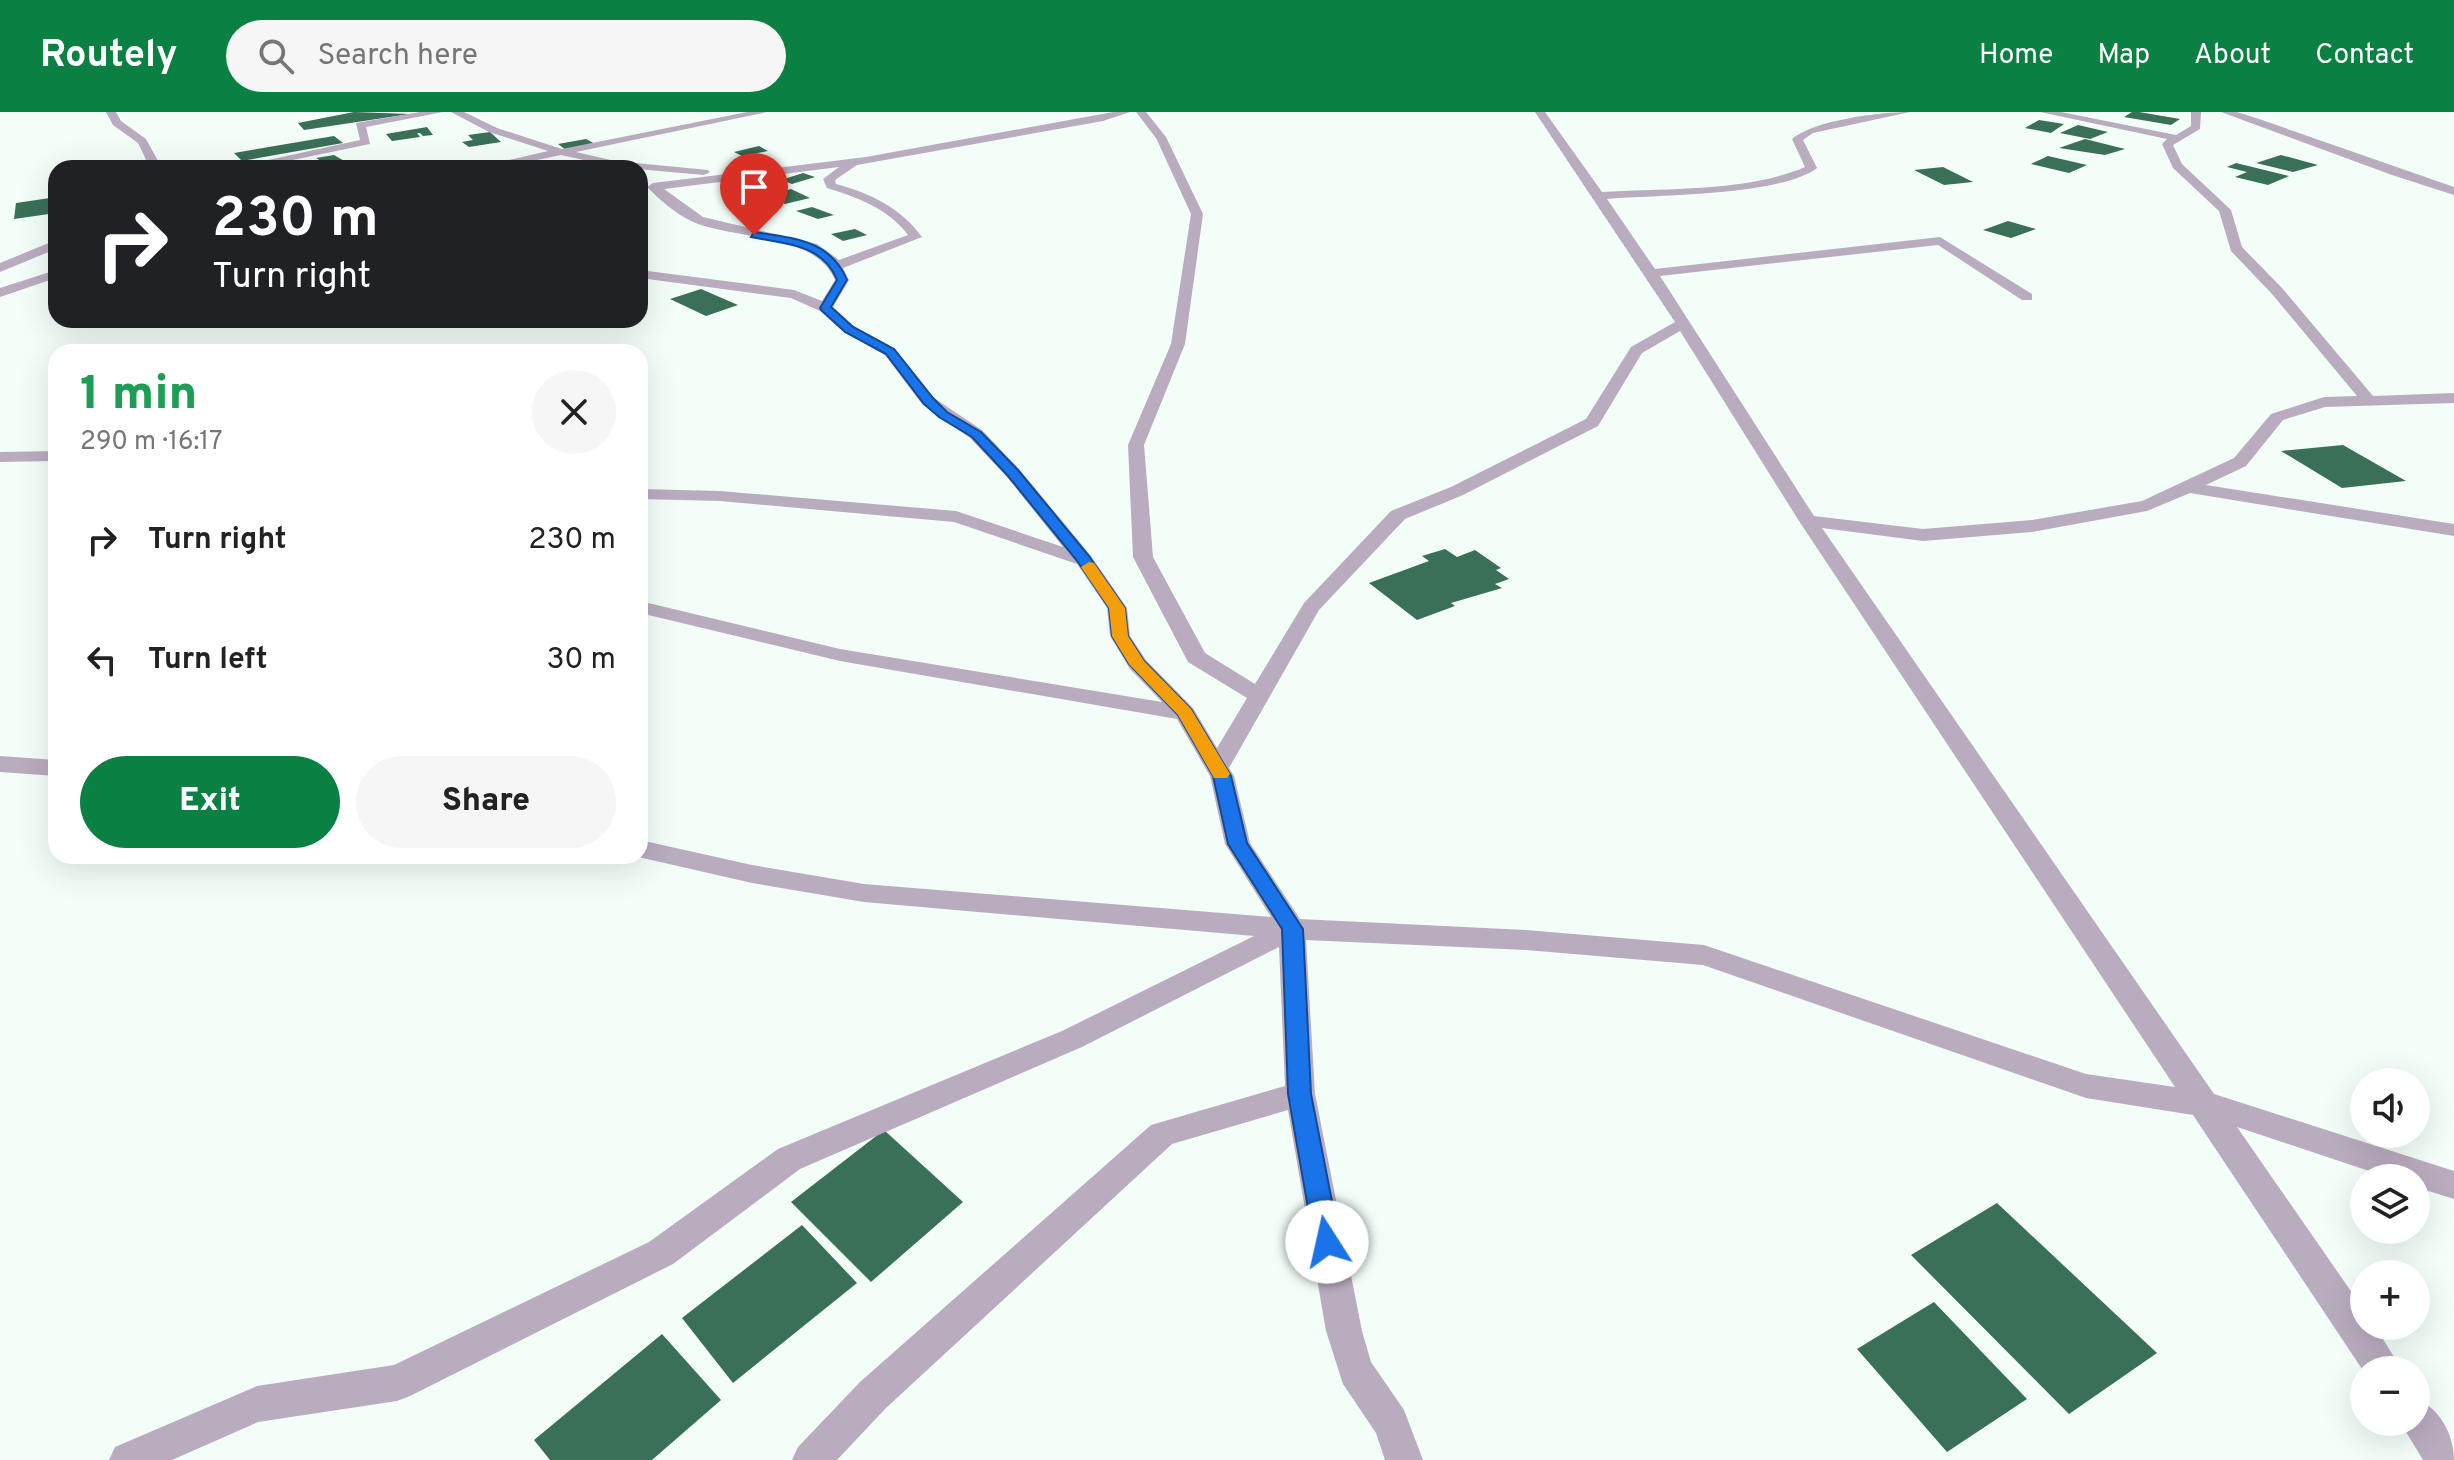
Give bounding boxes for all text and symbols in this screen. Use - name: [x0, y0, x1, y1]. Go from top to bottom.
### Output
- search box: [226, 20, 786, 92]
- text: Routely: [40, 32, 178, 81]
- icon: search: [254, 34, 298, 78]
- text: Search here: [318, 38, 478, 75]
- text: Home: [1979, 38, 2053, 74]
- text: Map: [2097, 38, 2150, 74]
- text: About: [2194, 38, 2271, 74]
- text: Contact: [2315, 38, 2414, 74]
- pin: [720, 153, 788, 235]
- icon: arrive: [732, 165, 776, 209]
- text: 230 m: [212, 186, 379, 256]
- icon: right: [80, 192, 184, 296]
- text: Turn right: [212, 255, 371, 301]
- text: 1 min: [80, 366, 197, 426]
- button: close: [532, 370, 616, 454]
- text: 290 m · 16:17: [80, 426, 223, 459]
- icon: right: [80, 518, 124, 562]
- text: Turn right: [148, 522, 286, 559]
- text: 230 m: [528, 522, 616, 559]
- icon: left: [80, 638, 124, 682]
- text: Turn left: [148, 642, 268, 679]
- text: 30 m: [547, 642, 616, 679]
- button: Exit: [80, 756, 340, 848]
- button: Share: [356, 756, 616, 848]
- map controls: [2350, 1068, 2430, 1436]
- button: sound: [2350, 1068, 2430, 1148]
- button: layers: [2350, 1164, 2430, 1244]
- position arrow: [1285, 1200, 1369, 1284]
- button: +: [2350, 1260, 2430, 1340]
- button: −: [2350, 1356, 2430, 1436]

